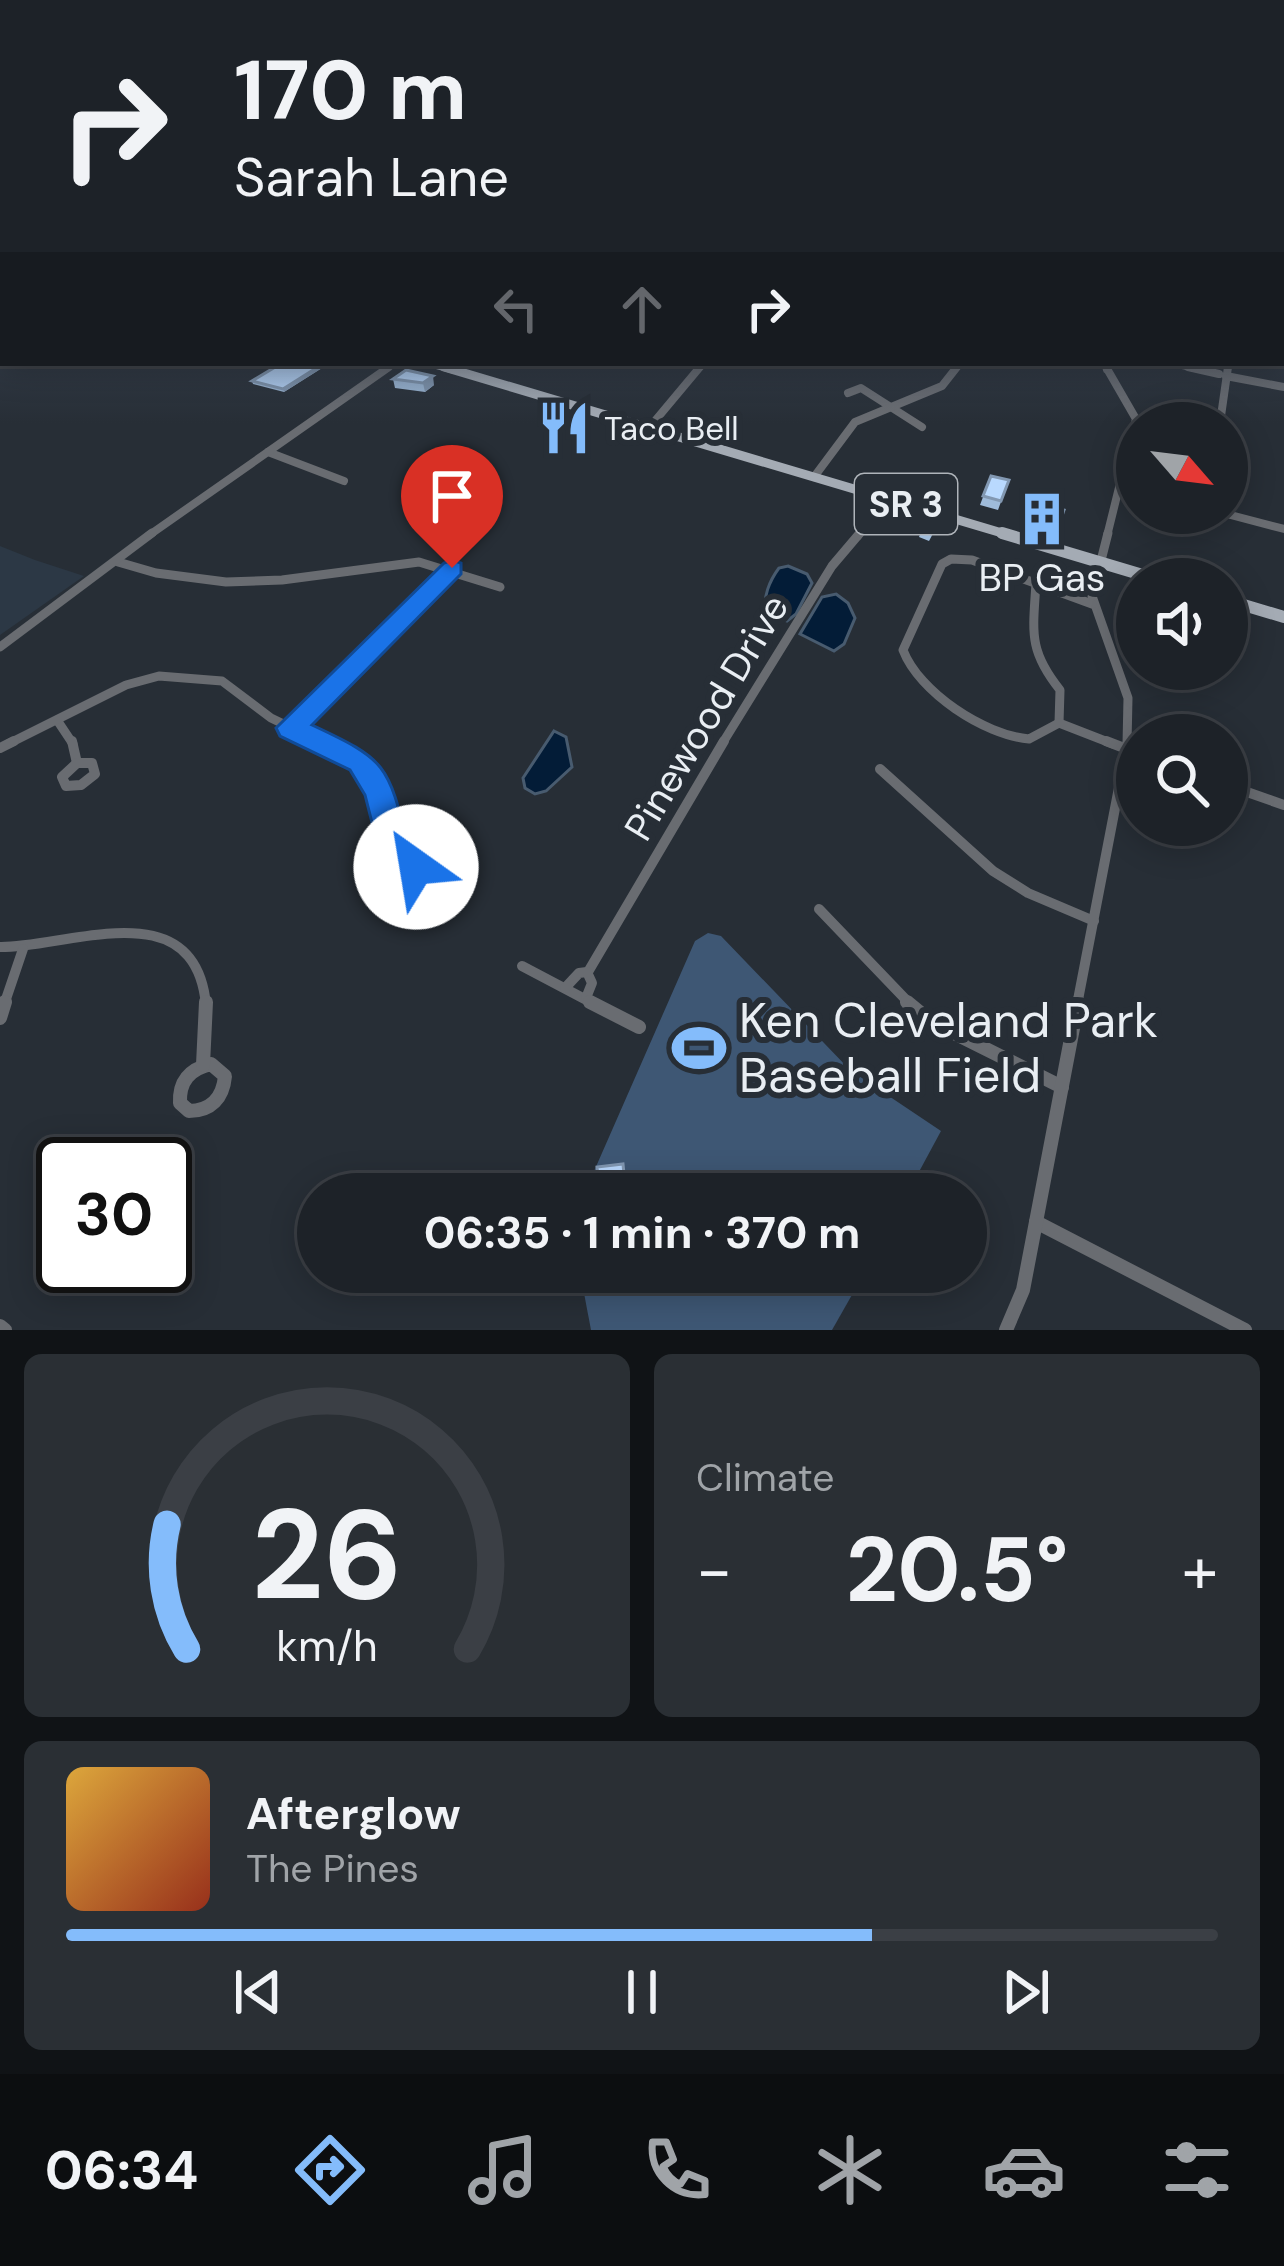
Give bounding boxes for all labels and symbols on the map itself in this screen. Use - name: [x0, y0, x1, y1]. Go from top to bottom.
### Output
- restaurant icon: Taco Bell: [535, 399, 593, 457]
- north arrow: [1116, 402, 1248, 534]
- place label: Taco Bell: [604, 407, 739, 450]
- pin: [401, 445, 503, 568]
- road number: SR 3: [855, 474, 957, 534]
- building icon: BP Gas: [1013, 490, 1071, 548]
- place label: BP Gas: [979, 552, 1105, 603]
- street label: Pinewood Drive: [613, 585, 800, 850]
- position arrow: [353, 804, 479, 930]
- place label: Ken Cleveland Park Baseball Field: [739, 989, 1158, 1107]
- sports icon: Ken Cleveland Park Baseball Field: [670, 1019, 728, 1077]
- speed limit sign: 30: [36, 1137, 192, 1293]

